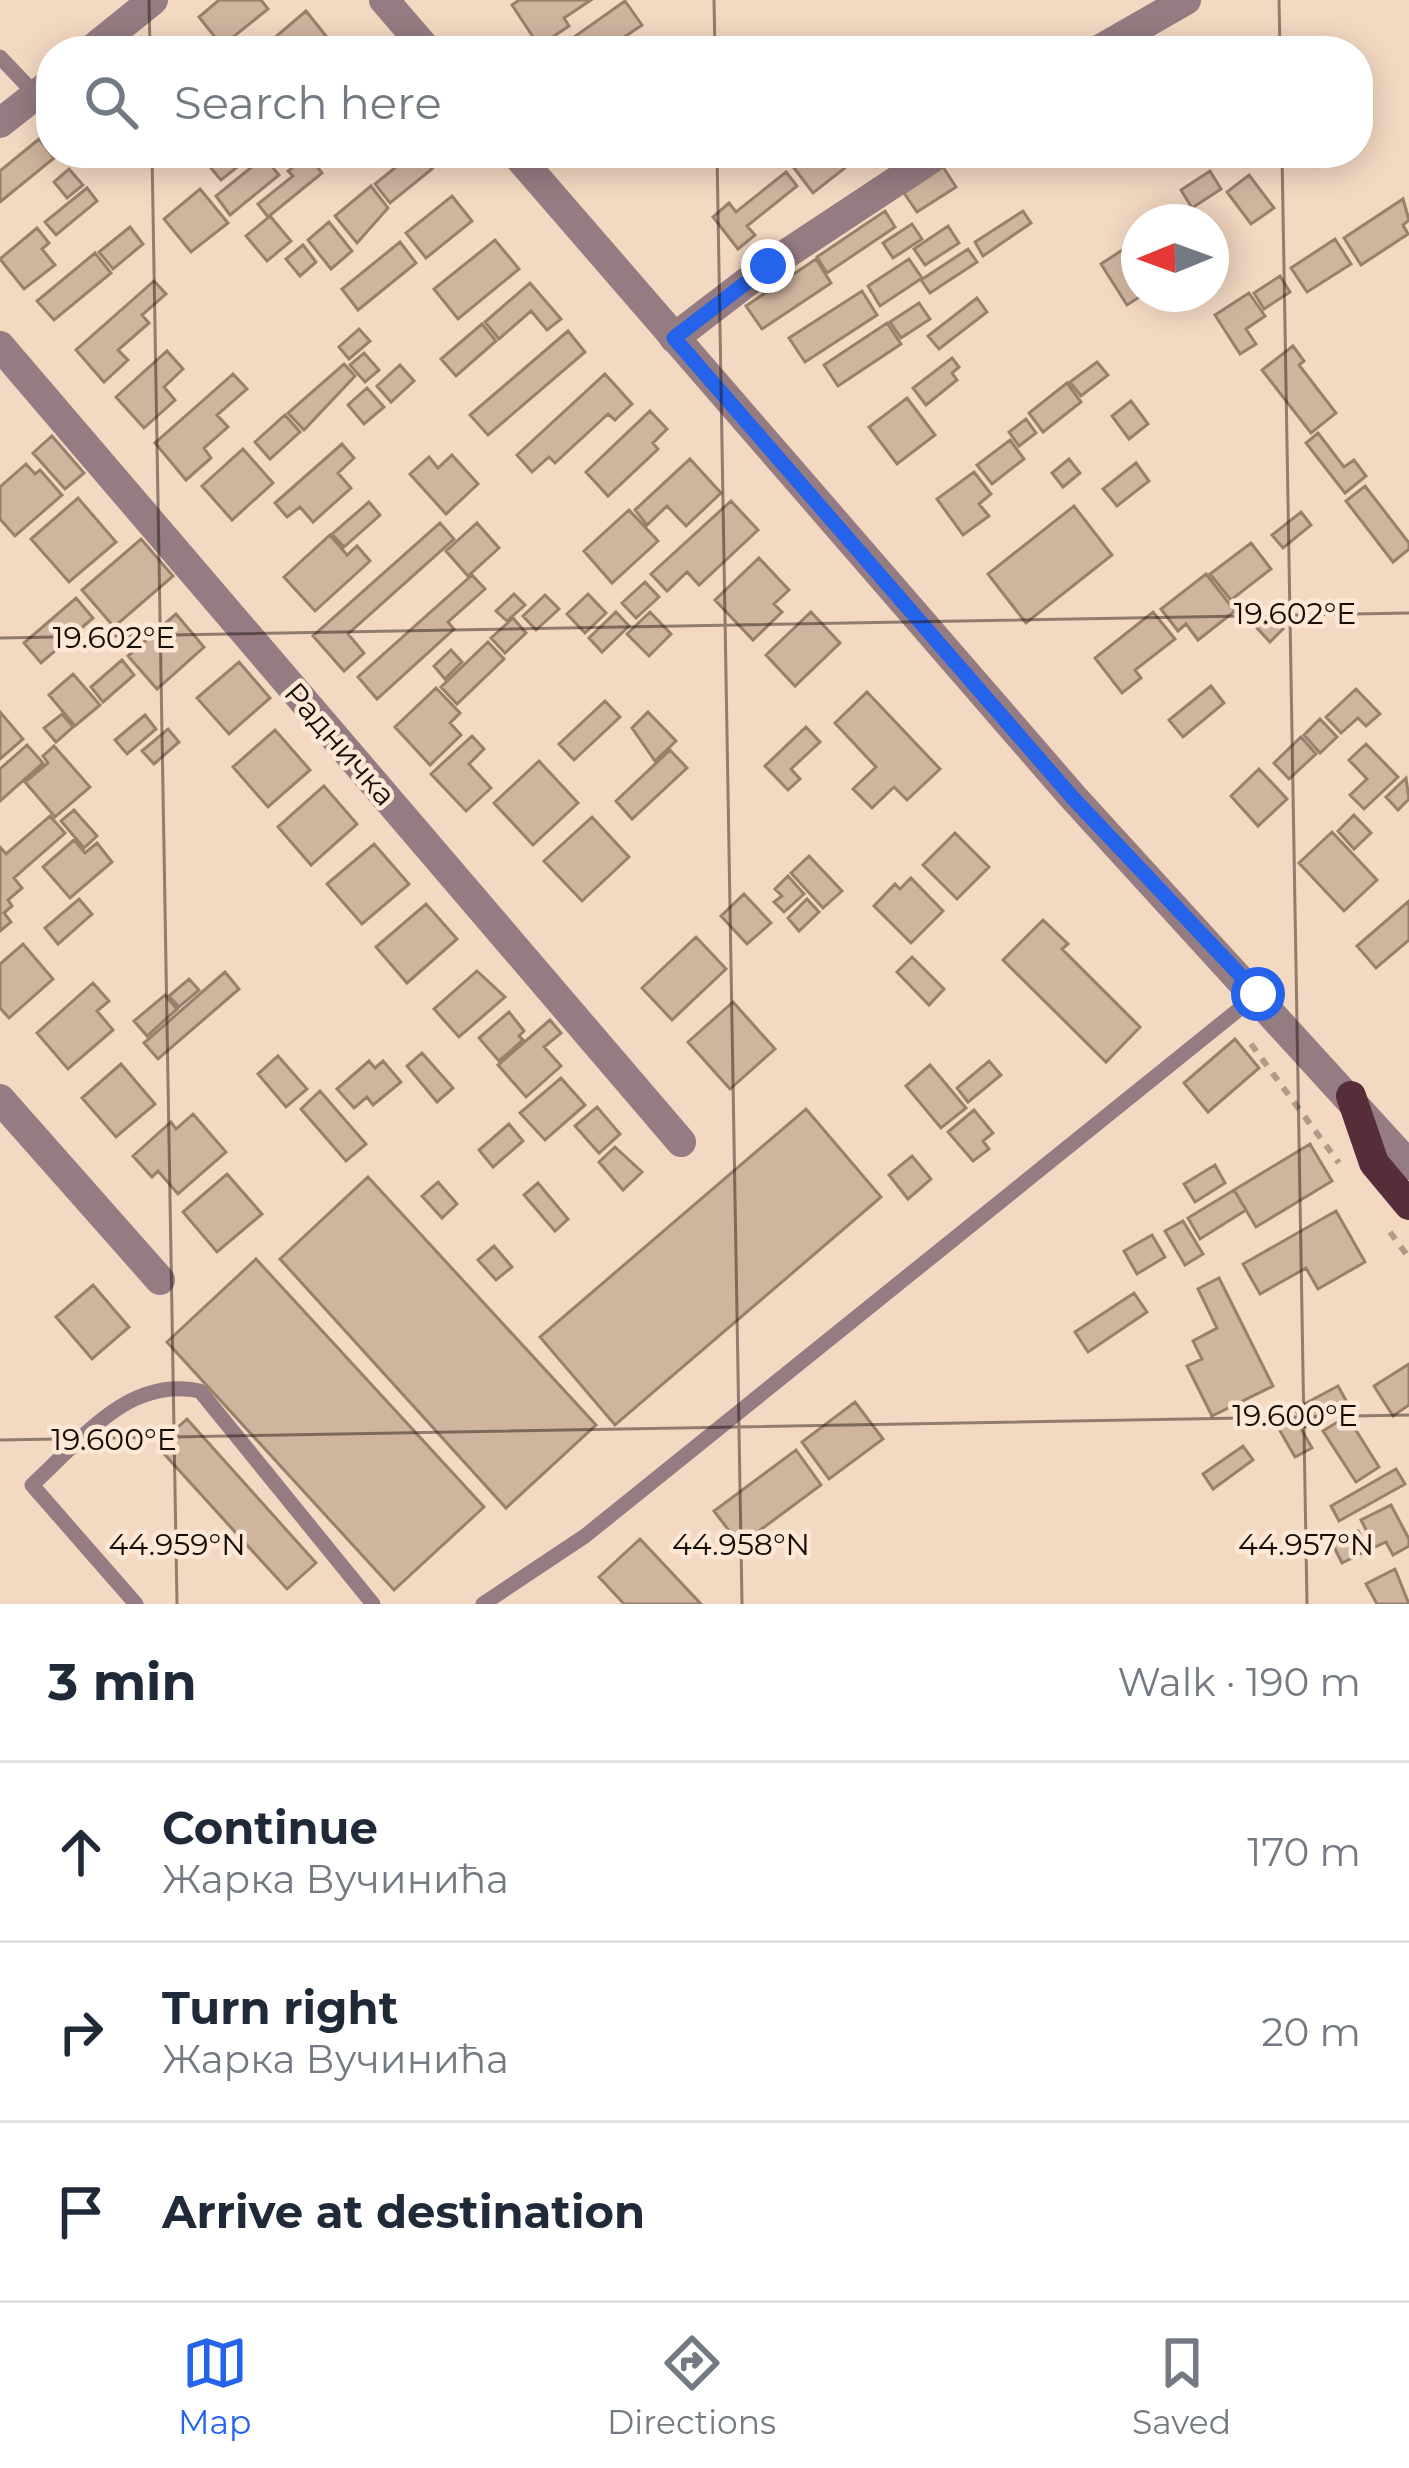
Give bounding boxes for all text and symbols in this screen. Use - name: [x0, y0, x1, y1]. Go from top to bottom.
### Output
- search box: [36, 36, 1373, 168]
- icon: search: [78, 69, 144, 135]
- text: Search here: [174, 75, 442, 130]
- north arrow: [1121, 204, 1229, 312]
- route end: [741, 239, 795, 293]
- text: 19.602°E: [1234, 595, 1356, 632]
- text: 19.602°E: [53, 619, 175, 656]
- street label: Радничка: [276, 675, 404, 813]
- route start: [1231, 967, 1285, 1021]
- text: 19.600°E: [1232, 1397, 1358, 1434]
- text: 19.600°E: [51, 1421, 177, 1458]
- text: 44.959°N: [108, 1526, 246, 1563]
- text: 44.958°N: [672, 1526, 810, 1563]
- text: 44.957°N: [1238, 1526, 1374, 1563]
- text: 3 min: [48, 1651, 197, 1713]
- text: Walk · 190 m: [1117, 1658, 1361, 1706]
- text: Continue: [162, 1800, 378, 1855]
- icon: ahead: [48, 1819, 114, 1885]
- text: 170 m: [1247, 1828, 1361, 1876]
- text: Жарка Вучинића: [162, 1855, 509, 1903]
- text: Turn right: [162, 1980, 398, 2035]
- icon: right: [48, 1999, 114, 2065]
- text: 20 m: [1262, 2008, 1361, 2056]
- text: Жарка Вучинића: [162, 2035, 509, 2083]
- icon: arrive: [48, 2179, 114, 2245]
- text: Arrive at destination: [162, 2184, 645, 2239]
- tab: Map: [178, 2330, 251, 2442]
- tab: Directions: [607, 2330, 776, 2442]
- tab: Saved: [1132, 2330, 1231, 2442]

